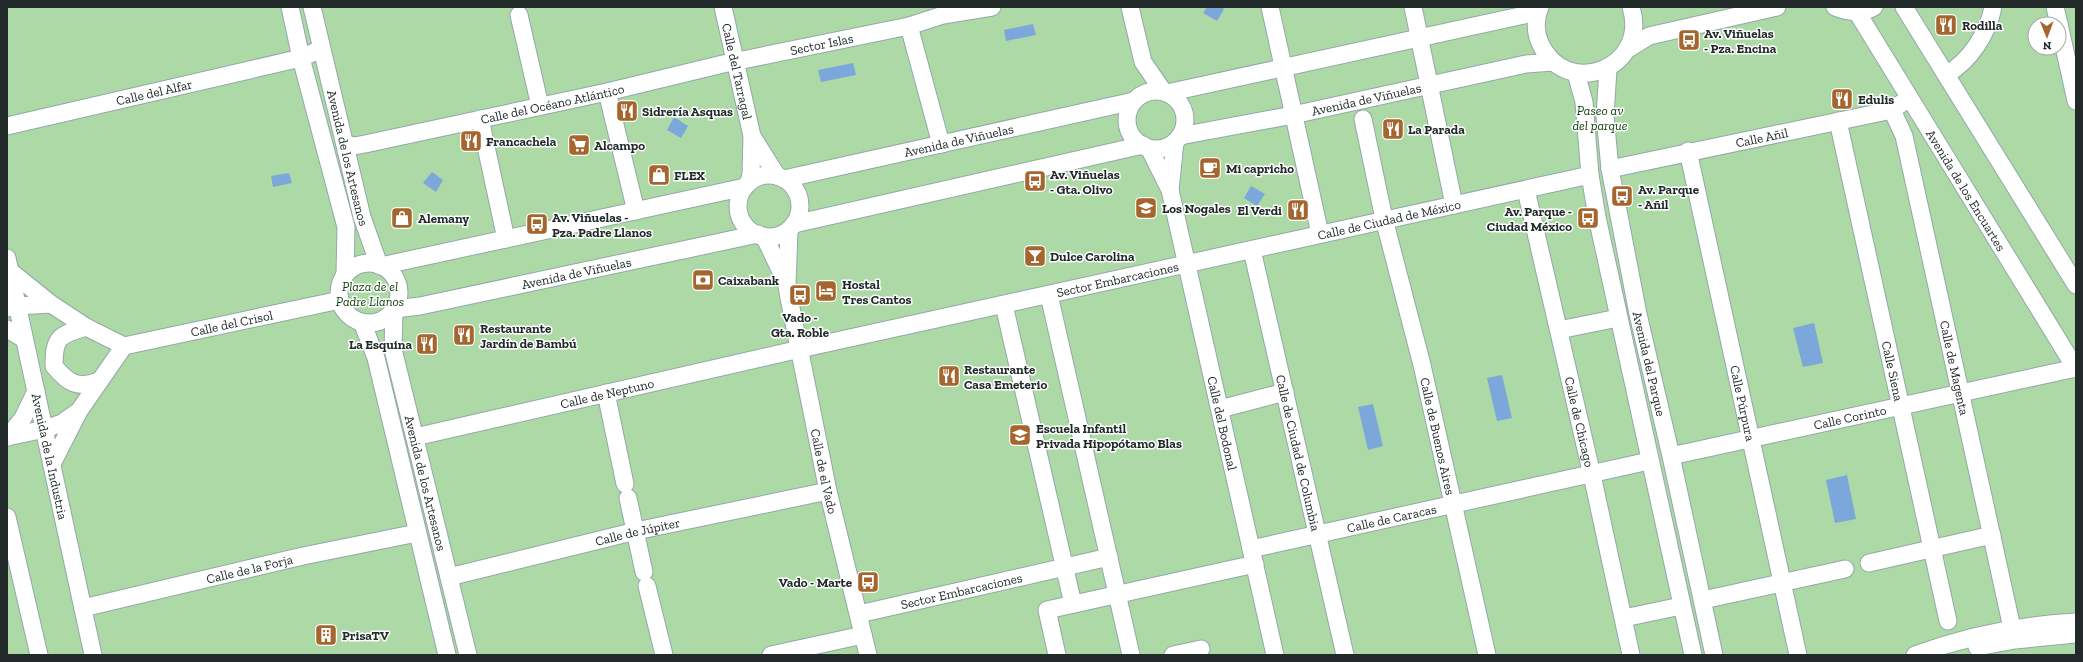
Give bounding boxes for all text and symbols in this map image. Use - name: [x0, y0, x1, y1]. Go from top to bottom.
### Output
- restaurant icon: Rodilla: [1933, 12, 1959, 38]
- north arrow: [2027, 16, 2067, 56]
- place label: Rodilla: [1962, 18, 2003, 33]
- street label: Calle del Tarragal: [719, 22, 755, 122]
- place label: Av. Viñuelas - Pza. Encina: [1704, 26, 1777, 56]
- bus stop icon: Av. Viñuelas - Pza. Encina: [1676, 27, 1702, 53]
- street label: Sector Islas: [789, 31, 855, 58]
- text: N: [2042, 39, 2051, 52]
- street label: Calle del Alfar: [115, 76, 194, 109]
- street label: Avenida de Viñuelas: [1310, 80, 1423, 119]
- street label: Calle del Océano Atlántico: [479, 81, 626, 127]
- restaurant icon: Edulis: [1829, 86, 1855, 112]
- street label: Avenida de los Artesanos: [324, 88, 372, 228]
- place label: Edulis: [1858, 92, 1894, 107]
- restaurant icon: Sidrería Asquas: [614, 98, 640, 124]
- park label: Paseo av del parque: [1572, 103, 1628, 133]
- place label: Sidrería Asquas: [642, 104, 733, 119]
- restaurant icon: La Parada: [1380, 116, 1406, 142]
- street label: Avenida de Viñuelas: [903, 121, 1015, 160]
- place label: La Parada: [1408, 122, 1465, 137]
- street label: Calle Añil: [1734, 125, 1790, 151]
- street label: Avenida de los Encuartes: [1923, 127, 2009, 254]
- restaurant icon: Francachela: [458, 128, 484, 154]
- supermarket icon: Alcampo: [566, 132, 592, 158]
- place label: Francachela: [486, 134, 557, 149]
- place label: Alcampo: [594, 138, 645, 153]
- cafe icon: Mi capricho: [1197, 155, 1223, 181]
- place label: Mi capricho: [1226, 161, 1294, 176]
- shop icon: FLEX: [646, 162, 672, 188]
- place label: Av. Viñuelas - Gta. Olivo: [1050, 167, 1120, 197]
- place label: FLEX: [674, 168, 705, 183]
- bus stop icon: Av. Viñuelas - Gta. Olivo: [1022, 168, 1048, 194]
- place label: Av. Parque - Añil: [1638, 182, 1700, 212]
- bus stop icon: Av. Parque - Añil: [1609, 183, 1635, 209]
- school or university icon: Los Nogales: [1133, 195, 1159, 221]
- restaurant icon: El Verdi: [1285, 197, 1311, 223]
- street label: Calle de Ciudad de México: [1316, 197, 1462, 243]
- place label: Los Nogales: [1162, 201, 1231, 216]
- place label: El Verdi: [1237, 203, 1282, 218]
- place label: Av. Parque - Ciudad México: [1487, 204, 1572, 234]
- shop icon: Alemany: [389, 205, 415, 231]
- bus stop icon: Av. Parque - Ciudad México: [1575, 205, 1601, 231]
- place label: Av. Viñuelas - Pza. Padre Llanos: [552, 210, 652, 240]
- place label: Alemany: [418, 211, 469, 226]
- bus stop icon: Av. Viñuelas - Pza. Padre Llanos: [524, 211, 550, 237]
- bar icon: Dulce Carolina: [1022, 243, 1048, 269]
- place label: Dulce Carolina: [1050, 249, 1135, 264]
- street label: Avenida de Viñuelas: [520, 254, 633, 292]
- street label: Sector Embarcaciones: [1055, 259, 1180, 300]
- bank icon: Caixabank: [690, 267, 716, 293]
- place label: Caixabank: [718, 273, 779, 288]
- place label: Hostal Tres Cantos: [842, 277, 912, 307]
- hotel icon: Hostal Tres Cantos: [813, 278, 839, 304]
- park label: Plaza de el Padre Llanos: [336, 279, 404, 309]
- bus stop icon: Vado - Gta. Roble: [787, 282, 813, 308]
- street label: Calle del Crisol: [189, 307, 275, 340]
- place label: Vado - Gta. Roble: [771, 310, 830, 340]
- street label: Avenida del Parque: [1630, 310, 1668, 418]
- street label: Calle de Magenta: [1937, 319, 1972, 417]
- place label: Restaurante Jardín de Bambú: [480, 321, 577, 351]
- restaurant icon: Restaurante Jardín de Bambú: [451, 322, 477, 348]
- restaurant icon: La Esquina: [414, 331, 440, 357]
- place label: La Esquina: [349, 337, 412, 352]
- street label: Calle Siena: [1879, 340, 1907, 403]
- place label: Restaurante Casa Emeterio: [964, 362, 1047, 392]
- restaurant icon: Restaurante Casa Emeterio: [936, 363, 962, 389]
- street label: Calle Púrpura: [1727, 364, 1758, 443]
- street label: Calle de Ciudad de Columbia: [1273, 373, 1323, 533]
- street label: Calle del Bodonal: [1204, 375, 1240, 472]
- street label: Calle de Chicago: [1561, 375, 1597, 469]
- street label: Calle de Neptuno: [559, 376, 656, 412]
- street label: Calle de Buenos Aires: [1417, 376, 1458, 497]
- street label: Avenida de la Industria: [29, 392, 71, 522]
- street label: Calle Corinto: [1812, 402, 1888, 433]
- street label: Avenida de los Artesanos: [402, 414, 449, 553]
- place label: Escuela Infantil Privada Hipopótamo Blas: [1036, 421, 1182, 451]
- school or university icon: Escuela Infantil Privada Hipopótamo Blas: [1007, 422, 1033, 448]
- street label: Calle de el Vado: [808, 427, 840, 516]
- street label: Calle de Caracas: [1345, 501, 1438, 536]
- street label: Calle de Júpiter: [594, 515, 682, 549]
- street label: Calle de la Forja: [205, 552, 295, 587]
- bus stop icon: Vado - Marte: [855, 569, 881, 595]
- street label: Sector Embarcaciones: [899, 570, 1024, 612]
- place label: Vado - Marte: [779, 575, 853, 590]
- building icon: PrisaTV: [313, 622, 339, 648]
- place label: PrisaTV: [342, 628, 389, 643]

